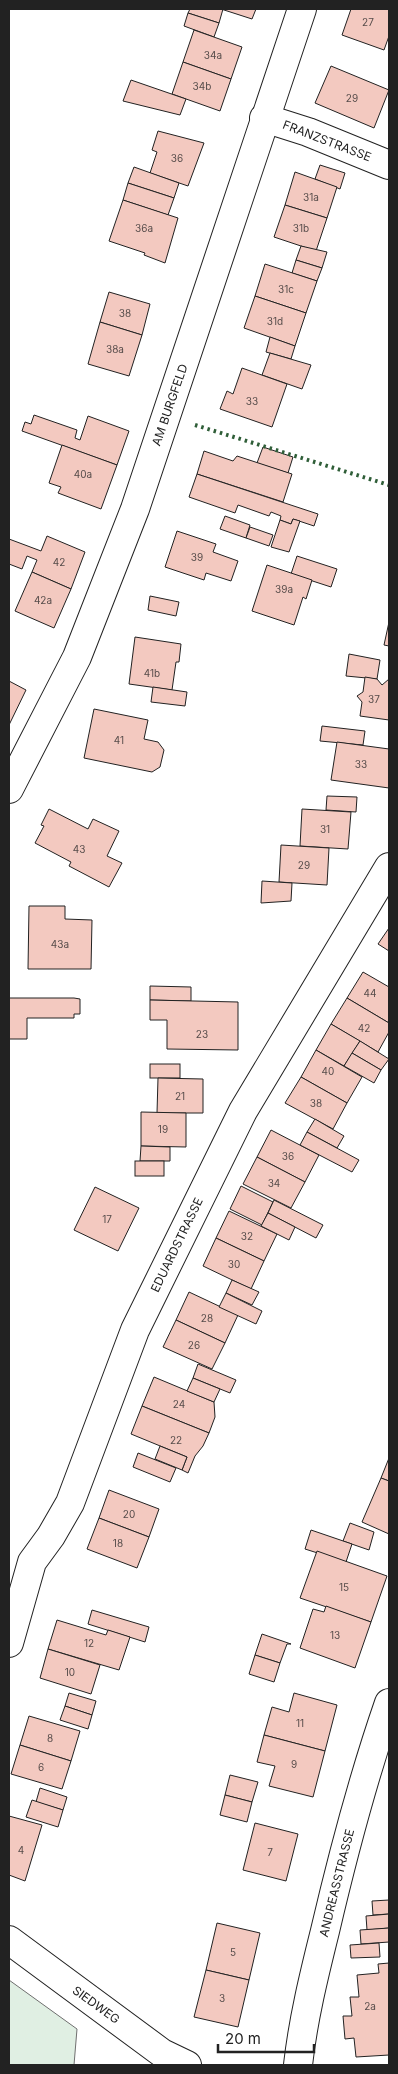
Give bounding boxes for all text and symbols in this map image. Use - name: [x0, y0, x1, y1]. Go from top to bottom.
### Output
- house number: 27: [362, 16, 374, 28]
- house number: 34a: [204, 49, 222, 61]
- house number: 34b: [193, 80, 211, 92]
- house number: 29: [346, 92, 358, 104]
- street label: FRANZSTRASSE: [281, 117, 374, 164]
- house number: 36: [171, 152, 183, 164]
- house number: 31a: [303, 191, 319, 203]
- house number: 36a: [135, 222, 153, 234]
- house number: 31b: [293, 222, 309, 234]
- house number: 31c: [278, 283, 294, 295]
- house number: 38: [119, 307, 131, 319]
- house number: 31d: [267, 315, 283, 327]
- house number: 38a: [106, 343, 124, 355]
- street label: AM BURGFELD: [148, 362, 191, 448]
- house number: 33: [246, 395, 258, 407]
- house number: 40a: [74, 468, 92, 480]
- house number: 39: [191, 551, 203, 563]
- house number: 42: [53, 556, 65, 568]
- house number: 39a: [275, 583, 293, 595]
- house number: 42a: [34, 594, 52, 606]
- house number: 41b: [144, 667, 160, 679]
- house number: 37: [368, 693, 380, 705]
- house number: 41: [114, 734, 124, 746]
- house number: 33: [355, 758, 367, 770]
- house number: 31: [320, 823, 330, 835]
- house number: 43: [73, 843, 85, 855]
- house number: 29: [298, 859, 310, 871]
- house number: 43a: [51, 938, 69, 950]
- house number: 44: [364, 987, 376, 999]
- house number: 42: [358, 1022, 370, 1034]
- house number: 23: [196, 1028, 208, 1040]
- house number: 40: [322, 1065, 334, 1077]
- house number: 21: [175, 1090, 185, 1102]
- house number: 38: [310, 1097, 322, 1109]
- house number: 19: [158, 1123, 168, 1135]
- house number: 36: [282, 1150, 294, 1162]
- house number: 34: [268, 1177, 280, 1189]
- street label: EDUARDSTRASSE: [147, 1195, 206, 1294]
- house number: 17: [102, 1213, 112, 1225]
- house number: 32: [241, 1230, 253, 1242]
- house number: 30: [228, 1258, 240, 1270]
- house number: 28: [201, 1312, 213, 1324]
- house number: 26: [188, 1339, 200, 1351]
- house number: 24: [173, 1398, 185, 1410]
- house number: 22: [170, 1434, 182, 1446]
- house number: 20: [123, 1508, 135, 1520]
- house number: 18: [113, 1537, 123, 1549]
- house number: 15: [339, 1581, 349, 1593]
- house number: 13: [330, 1629, 340, 1641]
- house number: 12: [84, 1637, 94, 1649]
- house number: 10: [65, 1666, 75, 1678]
- house number: 11: [296, 1717, 304, 1729]
- house number: 8: [47, 1732, 53, 1744]
- house number: 9: [291, 1758, 297, 1770]
- house number: 6: [38, 1761, 44, 1773]
- street label: ANDREASSTRASSE: [316, 1827, 357, 1939]
- house number: 4: [18, 1844, 24, 1856]
- house number: 7: [267, 1846, 273, 1858]
- house number: 5: [230, 1946, 236, 1958]
- street label: SIEDWEG: [70, 1982, 123, 2027]
- house number: 3: [219, 1992, 225, 2004]
- house number: 2a: [364, 2000, 376, 2012]
- scale bar: [218, 2022, 314, 2054]
- text: 20 m: [225, 2029, 261, 2048]

